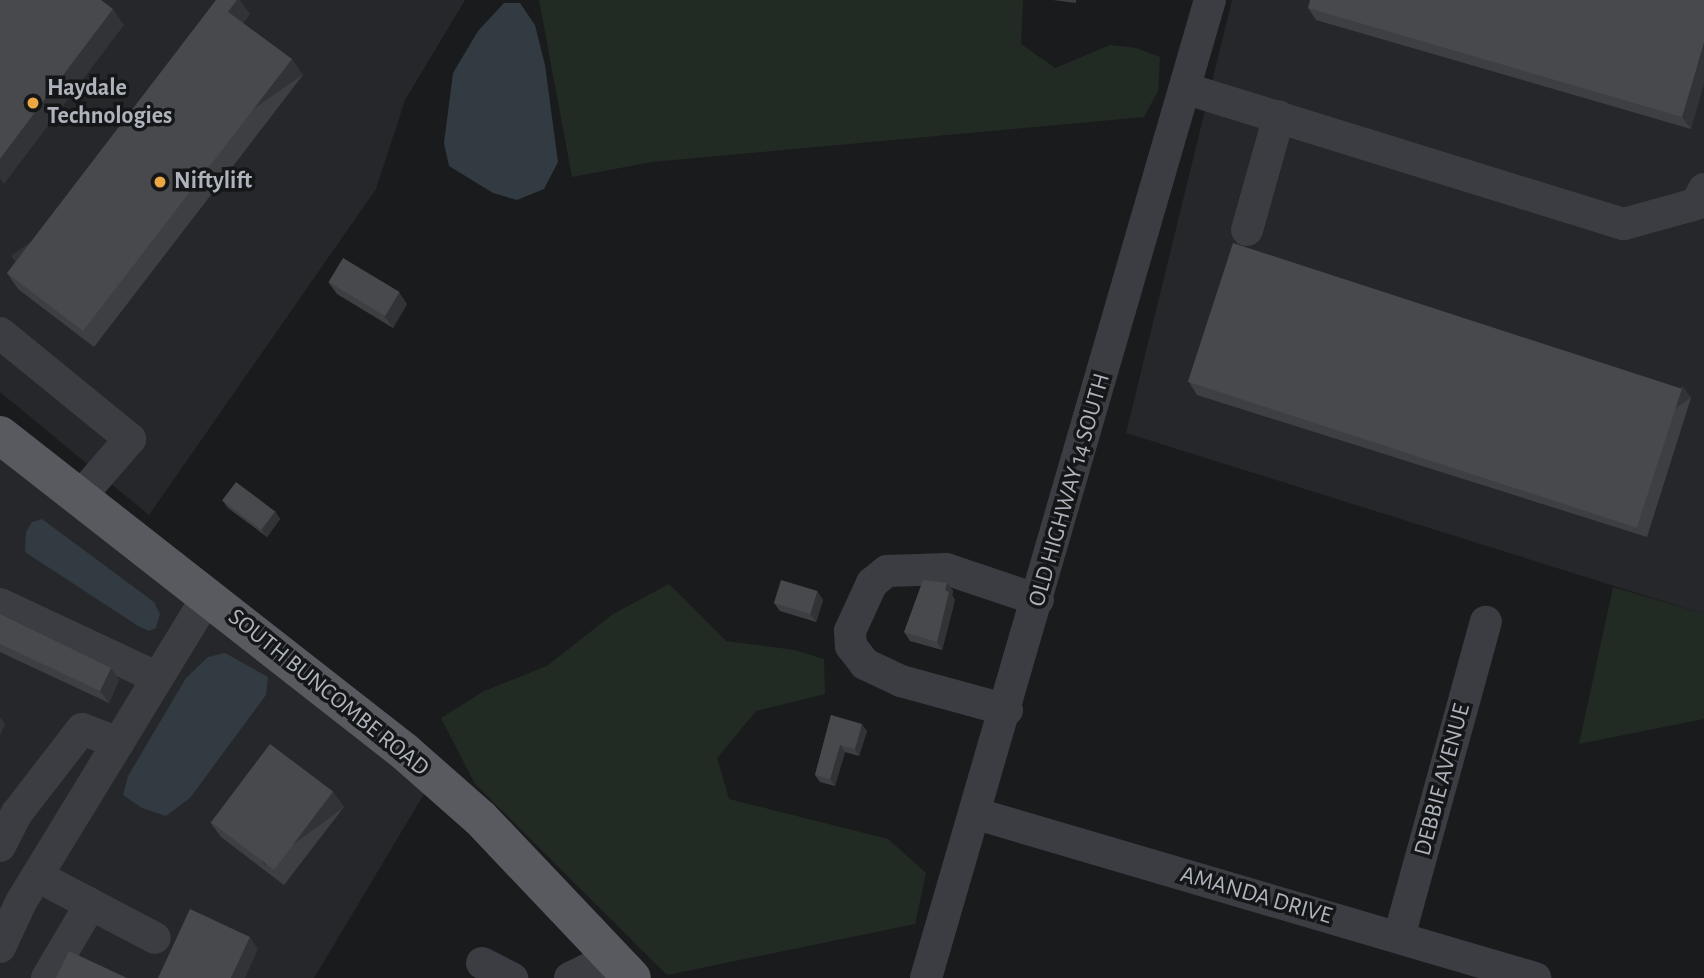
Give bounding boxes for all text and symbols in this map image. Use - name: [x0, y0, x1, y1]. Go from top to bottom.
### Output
- place label: Haydale Technologies: [47, 75, 172, 131]
- marker: Haydale Technologies: [25, 95, 41, 111]
- place label: Niftylift: [174, 168, 252, 196]
- marker: Niftylift: [152, 174, 168, 190]
- street label: OLD HIGHWAY 14 SOUTH: [1023, 370, 1117, 610]
- street label: SOUTH BUNCOMBE ROAD: [222, 603, 434, 783]
- street label: DEBBIE AVENUE: [1409, 701, 1477, 859]
- street label: AMANDA DRIVE: [1177, 861, 1335, 931]

